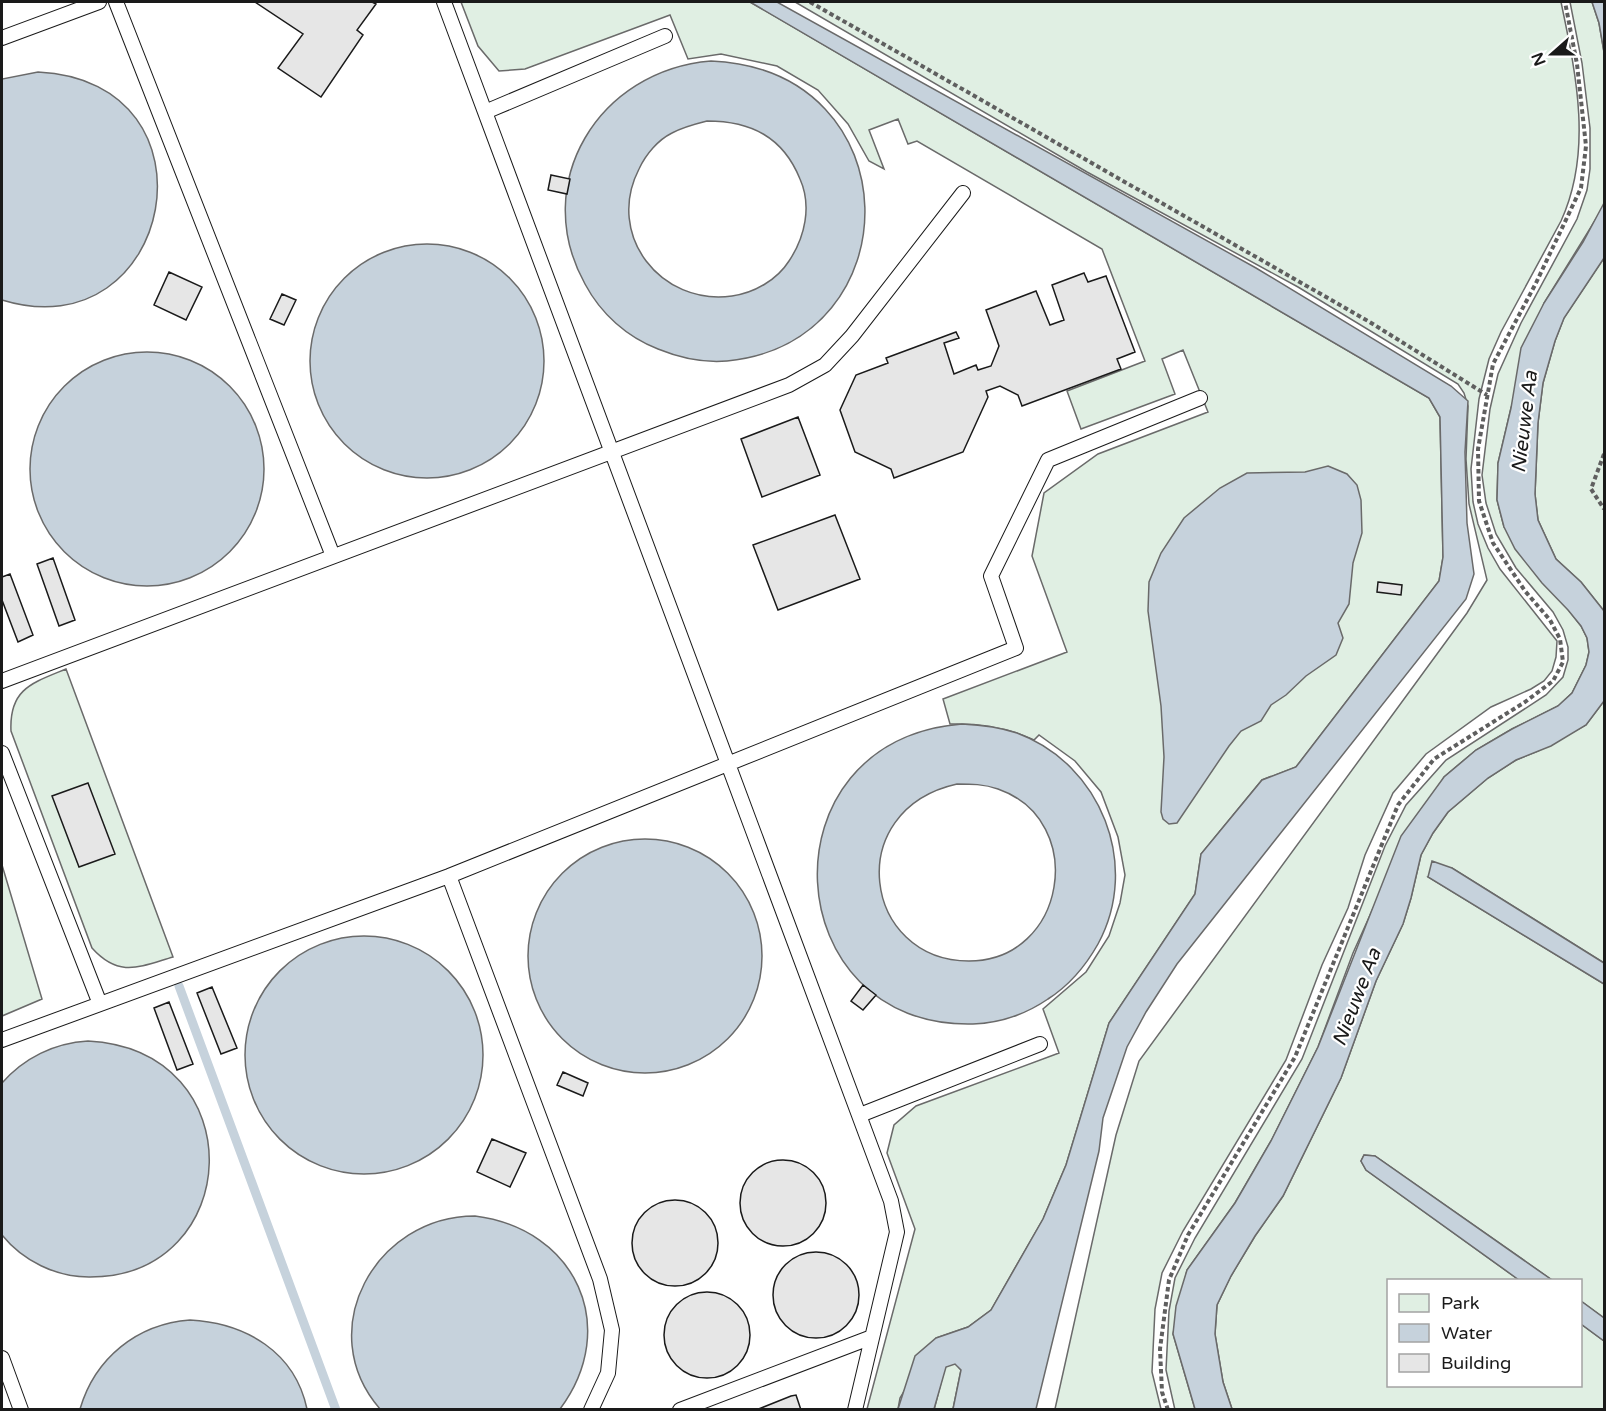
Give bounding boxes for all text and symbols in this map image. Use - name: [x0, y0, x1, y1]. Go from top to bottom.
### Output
- north arrow: [1522, 24, 1582, 84]
- text: N: [1527, 49, 1551, 69]
- water label: Nieuwe Aa: [1507, 369, 1543, 475]
- water label: Nieuwe Aa: [1327, 944, 1387, 1050]
- legend: [1387, 1279, 1582, 1387]
- text: Park: [1441, 1292, 1480, 1314]
- text: Water: [1441, 1322, 1492, 1344]
- text: Building: [1441, 1352, 1511, 1374]

